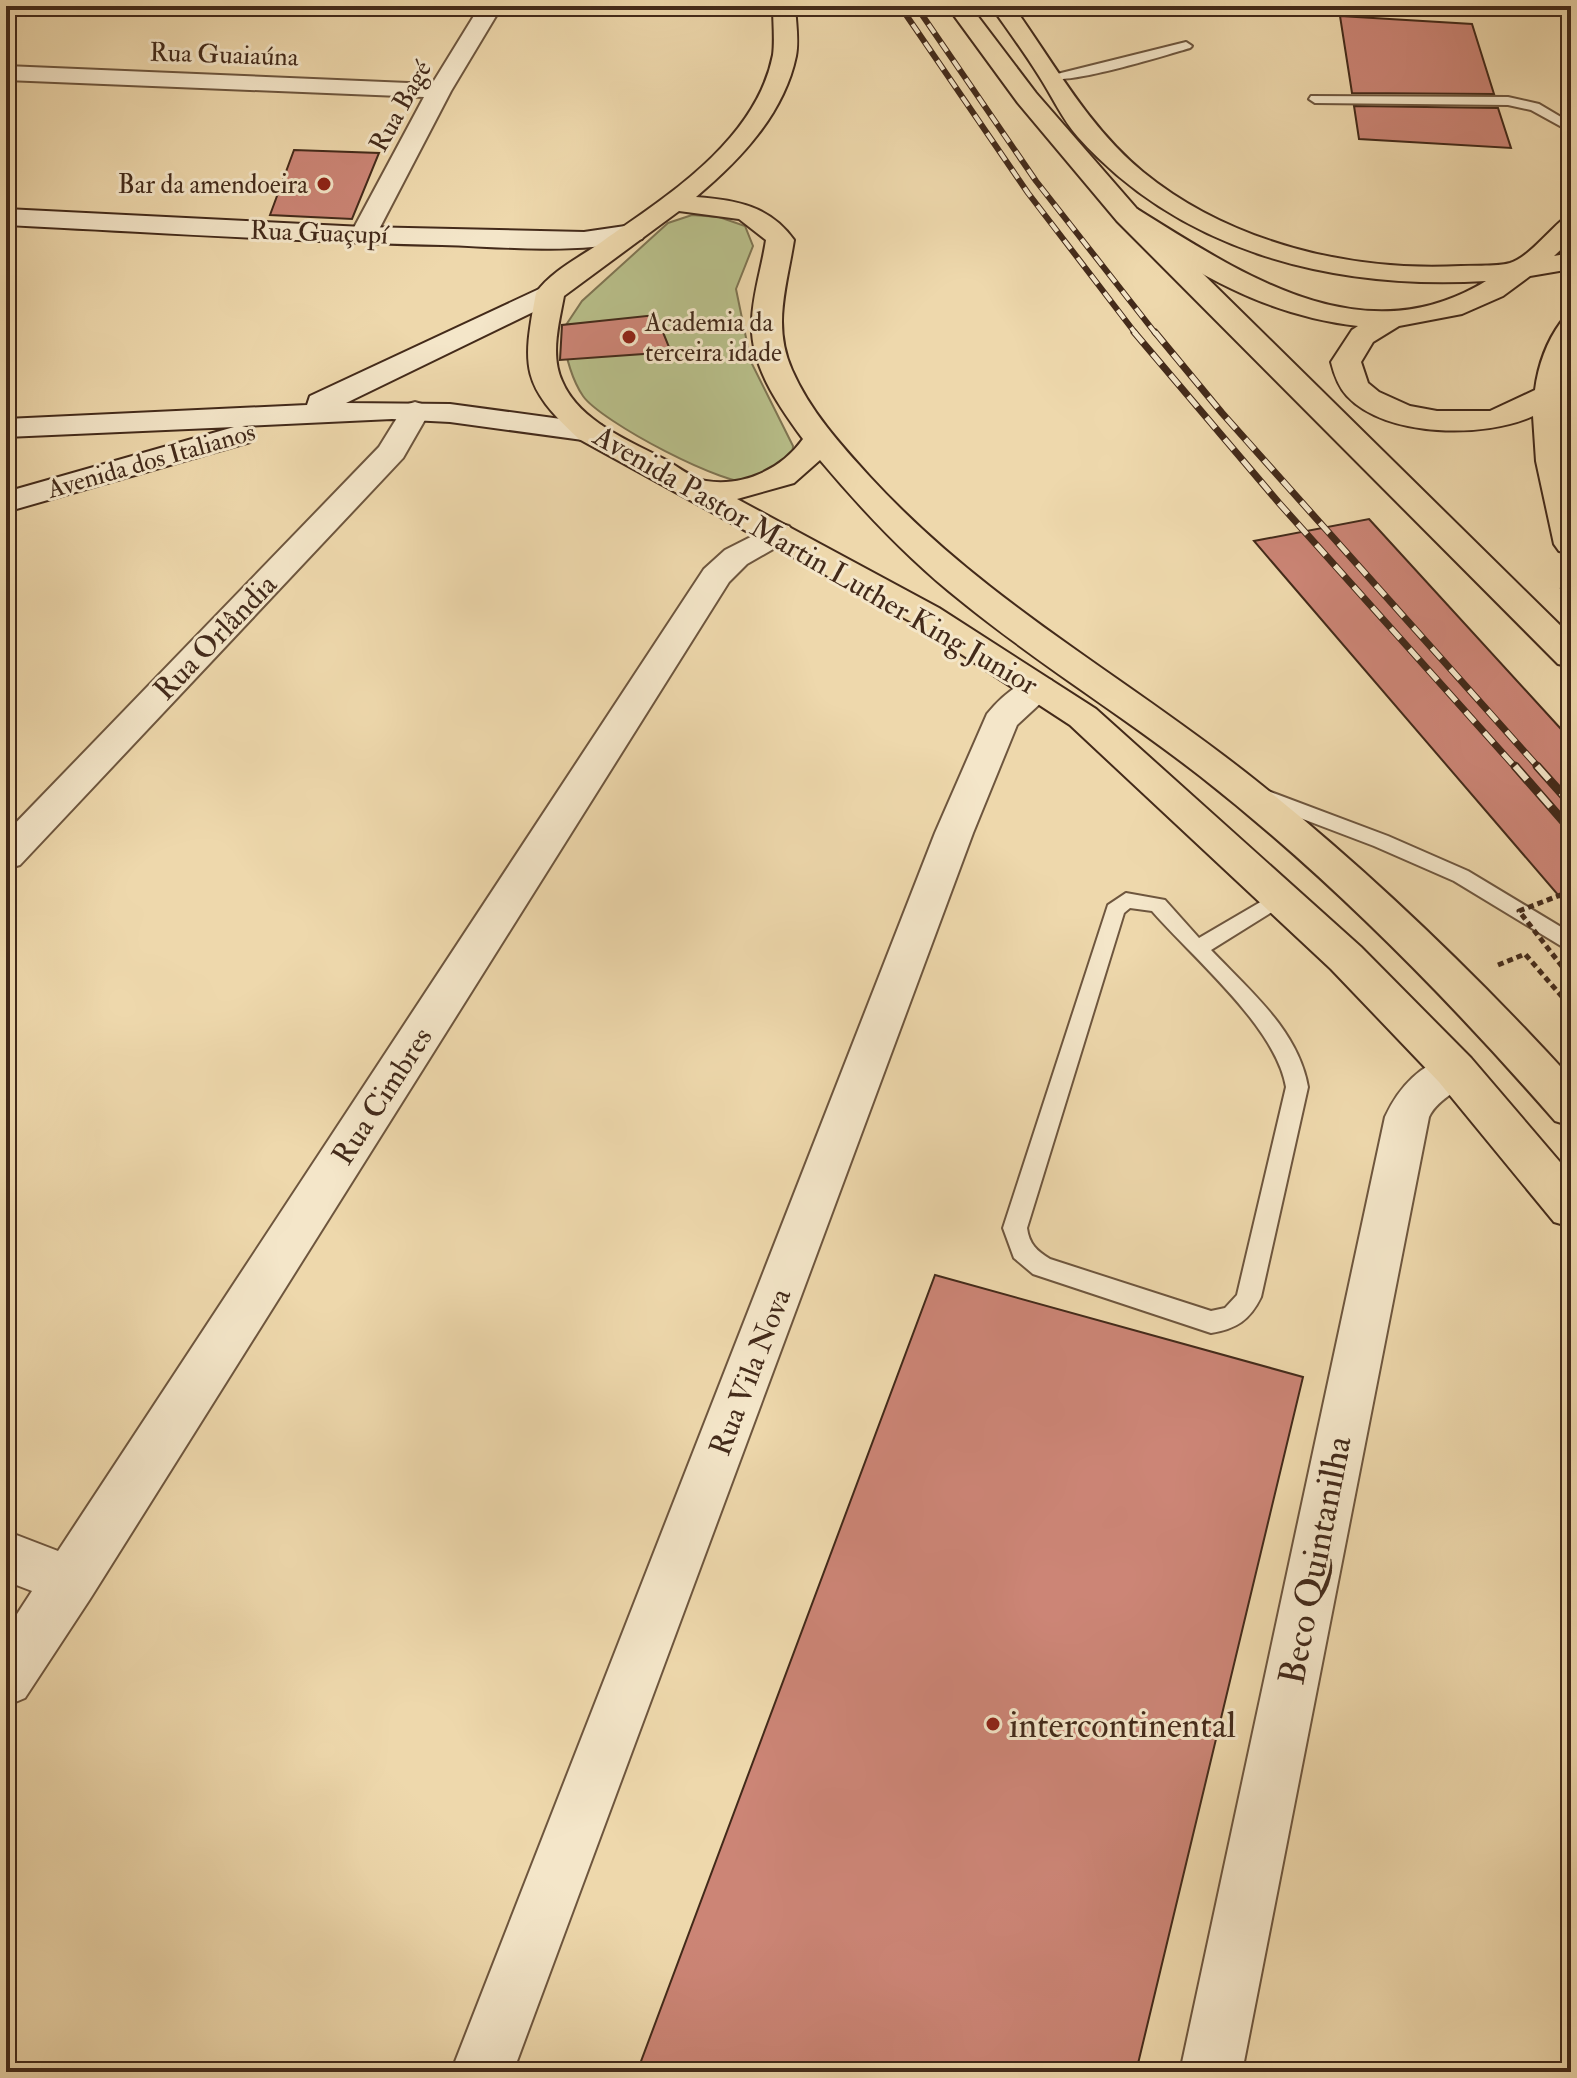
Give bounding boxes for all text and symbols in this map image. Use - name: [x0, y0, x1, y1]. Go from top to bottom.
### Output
- street label: Rua Guaiaúna: [149, 36, 299, 74]
- street label: Rua Bagé: [363, 55, 439, 158]
- place label: Bar da amendoeira: [118, 169, 308, 201]
- marker: Bar da amendoeira: [315, 175, 333, 193]
- street label: Rua Guaçupí: [249, 215, 390, 252]
- place label: Academia da terceira idade: [644, 307, 782, 369]
- marker: Academia da terceira idade: [620, 328, 638, 346]
- street label: Avenida dos Italianos: [43, 416, 259, 506]
- street label: Avenida Pastor Martin Luther King Junior: [586, 417, 1045, 703]
- street label: Rua Orlândia: [146, 566, 285, 708]
- street label: Rua Cimbres: [324, 1020, 441, 1172]
- street label: Rua Vila Nova: [702, 1283, 800, 1461]
- street label: Beco Quintanilha: [1269, 1431, 1362, 1688]
- place label: intercontinental: [1009, 1703, 1236, 1748]
- marker: intercontinental: [984, 1715, 1002, 1733]

